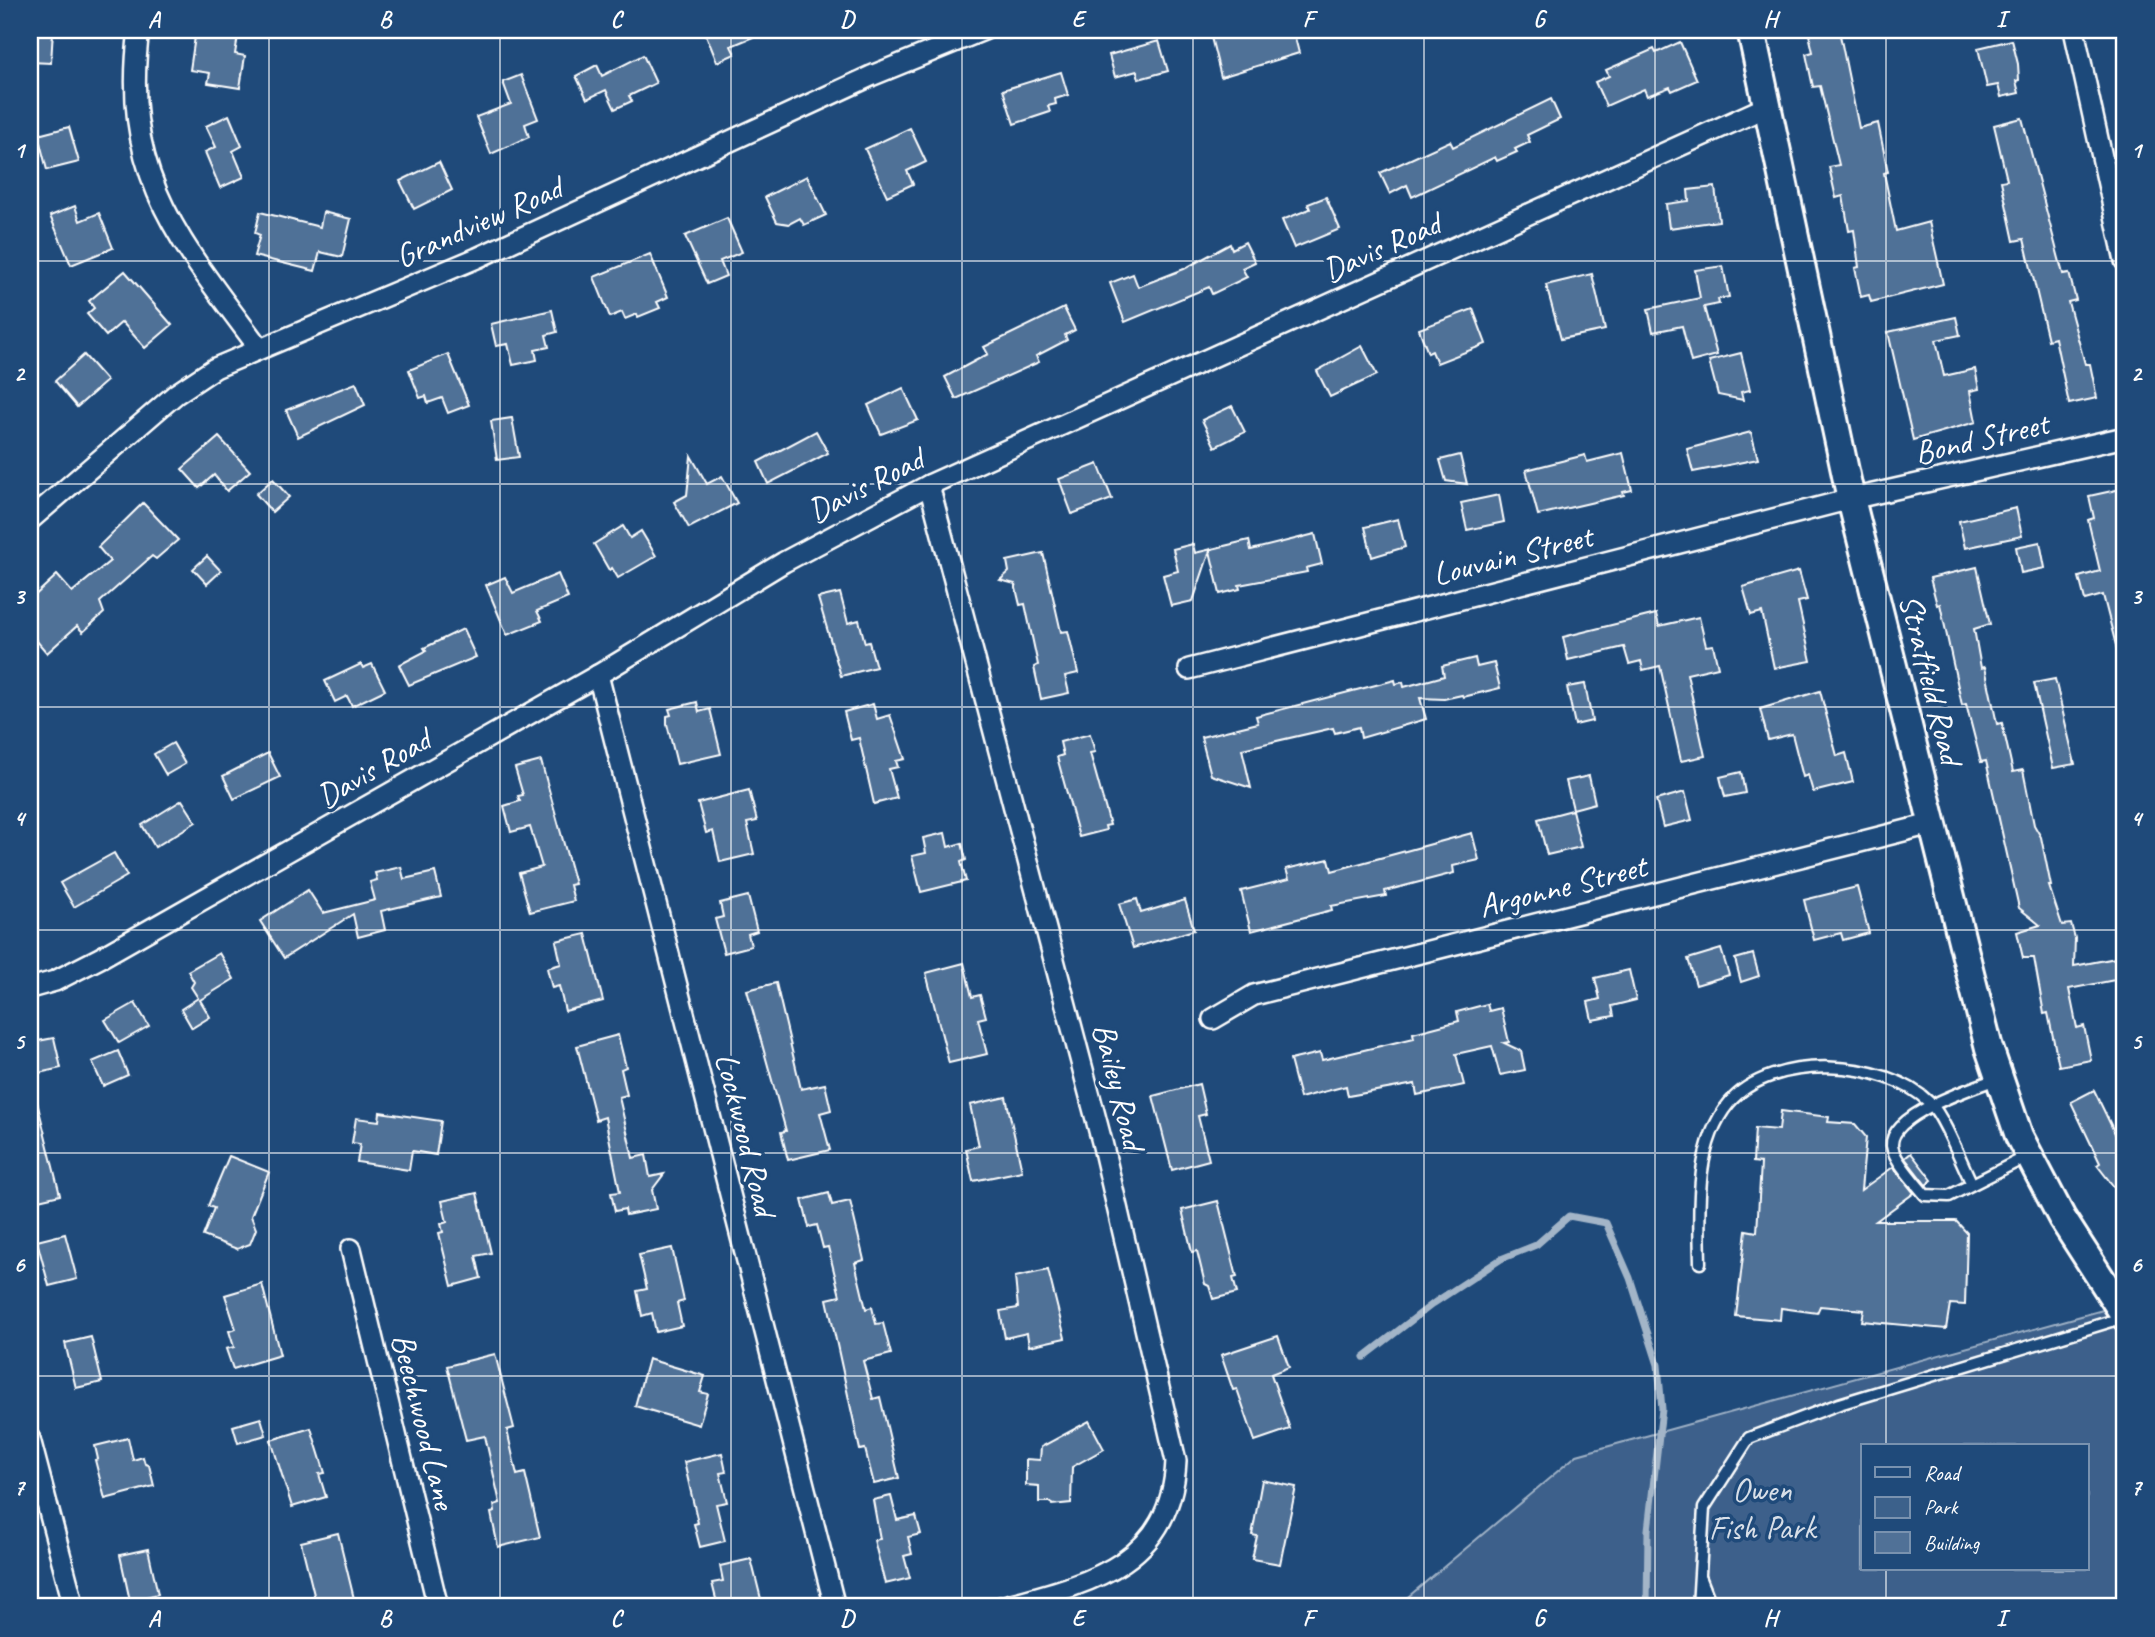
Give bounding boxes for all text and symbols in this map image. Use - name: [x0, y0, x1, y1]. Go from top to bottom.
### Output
- text: A: [148, 5, 162, 34]
- text: B: [379, 5, 393, 34]
- text: C: [611, 5, 625, 34]
- text: D: [840, 5, 856, 34]
- text: E: [1072, 5, 1088, 34]
- text: F: [1303, 5, 1319, 34]
- text: G: [1533, 5, 1548, 34]
- text: H: [1763, 5, 1781, 34]
- text: I: [1996, 5, 2011, 34]
- text: 1: [14, 136, 27, 165]
- text: 1: [2131, 136, 2144, 165]
- street label: Grandview Road: [388, 164, 573, 277]
- street label: Davis Road: [1316, 200, 1451, 291]
- text: 2: [14, 359, 27, 388]
- text: 2: [2131, 359, 2144, 388]
- street label: Bond Street: [1910, 402, 2055, 474]
- street label: Davis Road: [800, 436, 935, 532]
- street label: Louvain Street: [1428, 514, 1599, 595]
- text: 3: [14, 582, 27, 611]
- text: 3: [2131, 582, 2144, 611]
- street label: Stratfield Road: [1890, 590, 1974, 773]
- street label: Davis Road: [309, 716, 442, 817]
- text: 4: [14, 804, 27, 833]
- text: 4: [2131, 804, 2144, 833]
- street label: Argonne Street: [1474, 844, 1653, 927]
- street label: Bailey Road: [1083, 1019, 1156, 1159]
- text: 5: [14, 1027, 26, 1056]
- text: 5: [2131, 1027, 2143, 1056]
- street label: Lockwood Road: [706, 1049, 788, 1225]
- text: 6: [14, 1250, 27, 1279]
- text: 6: [2131, 1250, 2144, 1279]
- street label: Beechwood Lane: [382, 1329, 467, 1516]
- legend: [1861, 1444, 2088, 1570]
- text: Road: [1924, 1460, 1963, 1486]
- park label: Owen Fish Park: [1709, 1469, 1818, 1549]
- text: 7: [14, 1473, 27, 1502]
- text: 7: [2131, 1473, 2144, 1502]
- text: Park: [1924, 1494, 1959, 1520]
- text: Building: [1924, 1530, 1981, 1556]
- text: A: [148, 1604, 162, 1633]
- text: B: [379, 1604, 393, 1633]
- text: C: [611, 1604, 625, 1633]
- text: D: [840, 1604, 856, 1633]
- text: E: [1072, 1604, 1088, 1633]
- text: F: [1303, 1604, 1319, 1633]
- text: G: [1533, 1604, 1548, 1633]
- text: H: [1763, 1604, 1781, 1633]
- text: I: [1996, 1604, 2011, 1633]

